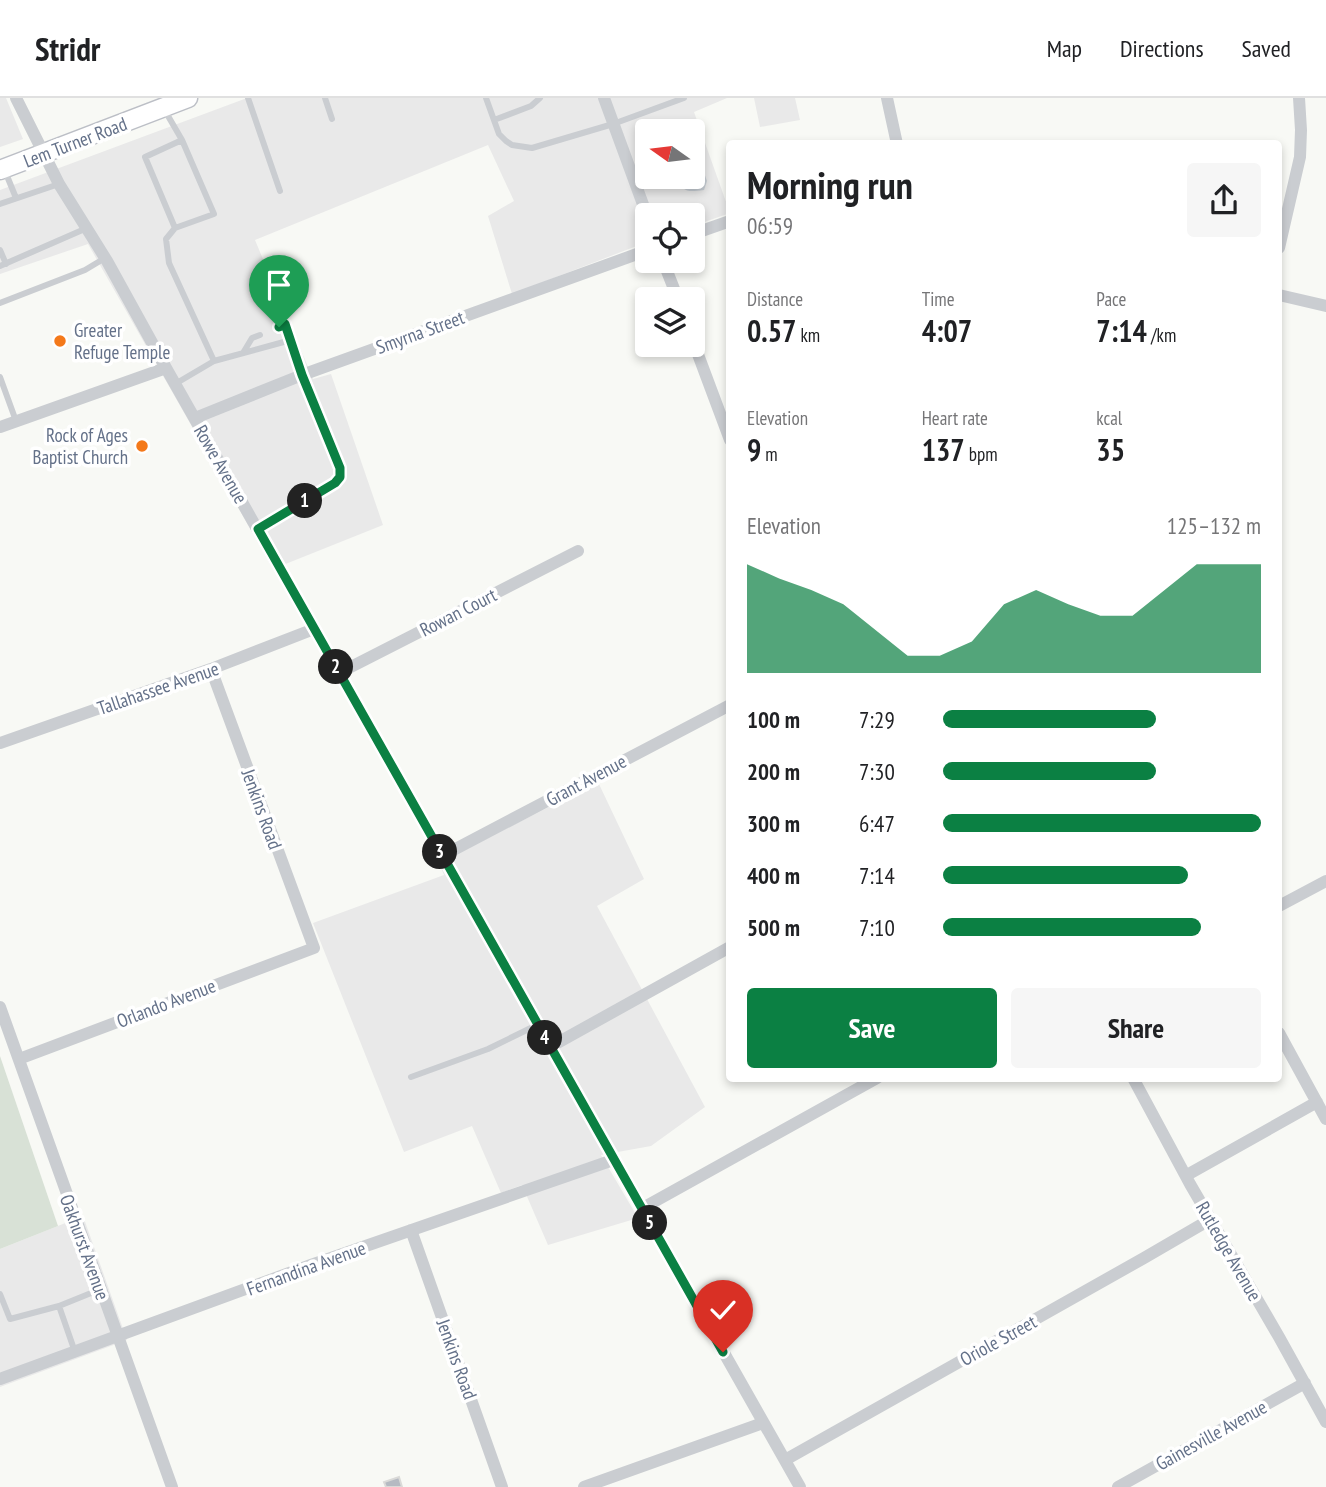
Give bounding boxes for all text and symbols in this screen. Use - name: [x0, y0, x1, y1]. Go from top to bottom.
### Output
- text: Stridr: [35, 27, 101, 70]
- text: Map: [1047, 33, 1082, 64]
- text: Directions: [1120, 33, 1204, 64]
- text: Saved: [1242, 33, 1291, 64]
- street label: Lem Turner Road: [20, 111, 130, 173]
- north arrow: [635, 119, 705, 189]
- map controls: [635, 119, 705, 357]
- text: Morning run: [747, 160, 913, 209]
- button: share: [1187, 163, 1261, 237]
- button: locate: [635, 203, 705, 273]
- text: 06:59: [747, 211, 793, 240]
- pin: [249, 255, 309, 327]
- icon: arrive: [260, 266, 298, 304]
- button: layers: [635, 287, 705, 357]
- text: Distance: [747, 287, 803, 311]
- text: Time: [922, 287, 955, 311]
- text: Pace: [1096, 287, 1126, 311]
- street label: Smyrna Street: [373, 305, 468, 359]
- text: 0.57: [747, 311, 796, 350]
- text: 4:07: [922, 311, 972, 350]
- text: 7:14: [1096, 311, 1147, 350]
- place label: Greater Refuge Temple: [74, 318, 170, 364]
- text: km: [796, 323, 820, 347]
- text: /km: [1147, 323, 1176, 347]
- marker: Greater Refuge Temple: [52, 333, 68, 349]
- text: Elevation: [747, 406, 808, 430]
- text: Heart rate: [922, 406, 988, 430]
- text: kcal: [1096, 406, 1122, 430]
- street label: Rowe Avenue: [189, 420, 253, 508]
- place label: Rock of Ages Baptist Church: [33, 423, 128, 469]
- text: 9: [747, 430, 761, 469]
- text: 137: [922, 430, 965, 469]
- text: 35: [1096, 430, 1125, 469]
- marker: Rock of Ages Baptist Church: [134, 438, 150, 454]
- text: m: [761, 442, 778, 466]
- text: bpm: [965, 442, 998, 466]
- pin: 1: [288, 484, 322, 518]
- text: 1: [300, 488, 309, 512]
- text: Elevation: [747, 511, 821, 540]
- text: 125–132 m: [1167, 511, 1261, 540]
- street label: Rowan Court: [416, 582, 501, 642]
- pin: 2: [318, 650, 354, 684]
- text: 2: [331, 654, 340, 678]
- street label: Tallahassee Avenue: [94, 656, 222, 720]
- text: 100 m: [747, 705, 800, 734]
- text: 7:29: [859, 705, 895, 734]
- street label: Grant Avenue: [542, 749, 630, 811]
- text: 200 m: [747, 757, 800, 786]
- text: 7:30: [859, 757, 895, 786]
- street label: Jenkins Road: [236, 765, 288, 852]
- text: 300 m: [747, 809, 800, 838]
- text: 6:47: [859, 809, 895, 838]
- pin: 3: [422, 834, 458, 870]
- text: 3: [435, 839, 444, 863]
- text: 400 m: [747, 861, 800, 890]
- text: 7:14: [859, 861, 895, 890]
- text: 500 m: [747, 913, 800, 942]
- text: 7:10: [859, 913, 895, 942]
- street label: Orlando Avenue: [113, 973, 219, 1033]
- button: Save: [747, 988, 997, 1068]
- button: Share: [1011, 988, 1261, 1068]
- pin: 4: [528, 1020, 562, 1056]
- text: 4: [540, 1025, 549, 1049]
- street label: Oakhurst Avenue: [55, 1191, 115, 1303]
- street label: Rutledge Avenue: [1191, 1197, 1267, 1305]
- pin: 5: [632, 1206, 668, 1240]
- text: 5: [645, 1210, 654, 1234]
- street label: Fernandina Avenue: [243, 1235, 369, 1301]
- pin: [693, 1280, 753, 1352]
- icon: check: [704, 1291, 742, 1329]
- street label: Oriole Street: [956, 1309, 1041, 1371]
- street label: Jenkins Road: [431, 1315, 483, 1402]
- street label: Gainesville Avenue: [1151, 1395, 1271, 1475]

